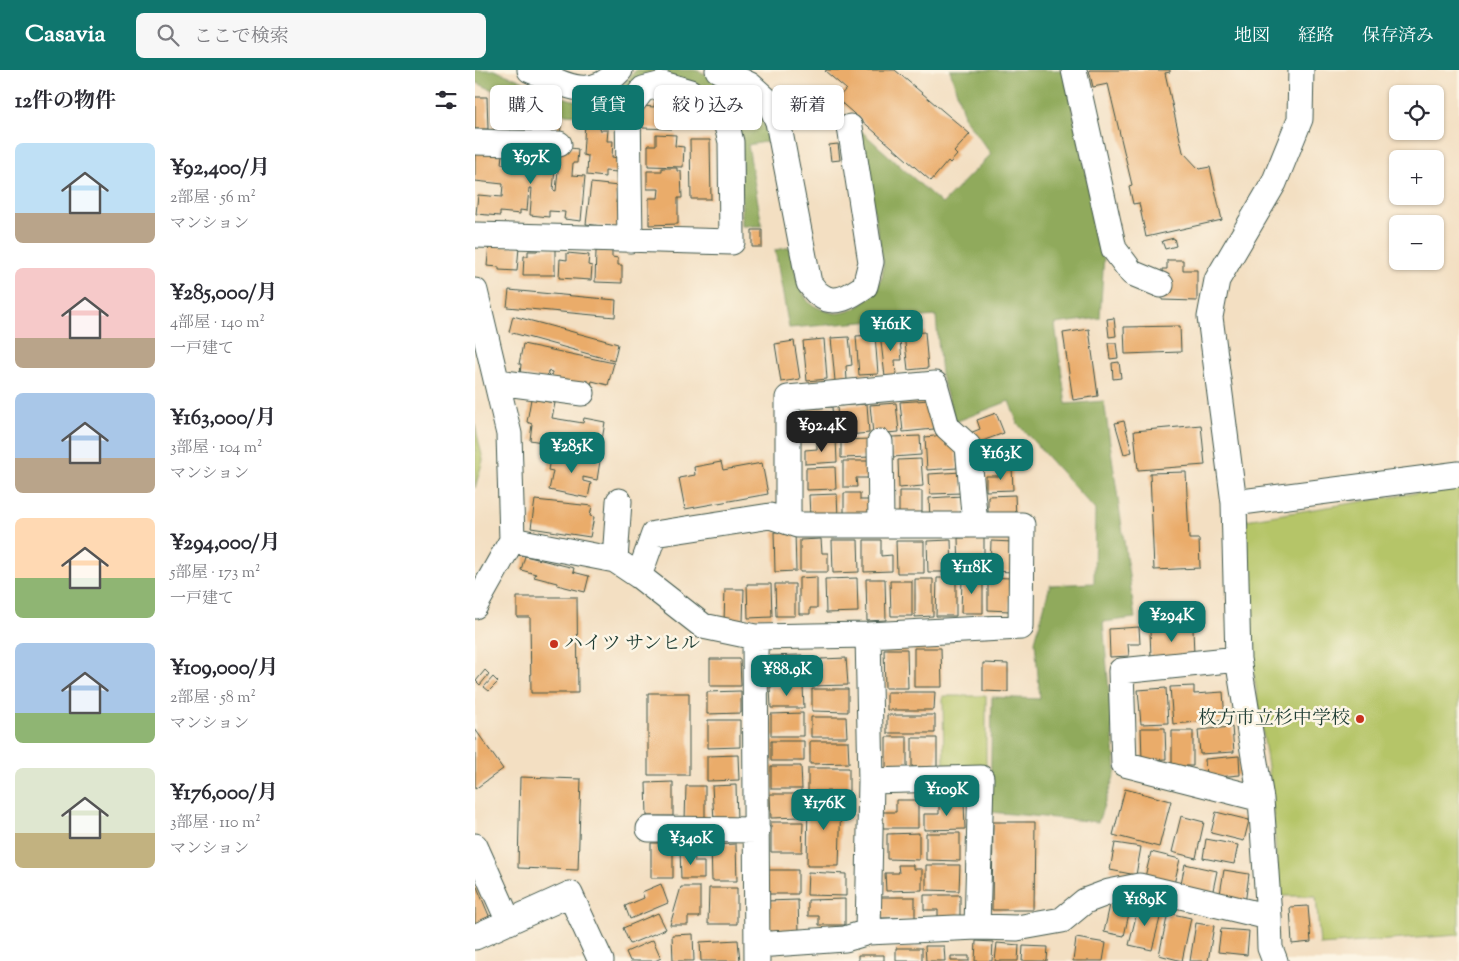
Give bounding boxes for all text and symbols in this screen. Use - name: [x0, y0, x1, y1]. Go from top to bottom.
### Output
- search box: [136, 13, 486, 58]
- text: Casavia: [25, 18, 106, 52]
- icon: search: [154, 21, 182, 49]
- text: ここで検索: [194, 24, 289, 51]
- text: 地図: [1234, 24, 1270, 50]
- text: 経路: [1298, 24, 1334, 50]
- text: 保存済み: [1362, 24, 1434, 50]
- chip: 購入: [490, 85, 562, 130]
- chip: 賃貸: [572, 85, 644, 130]
- chip: 絞り込み: [654, 85, 762, 130]
- chip: 新着: [772, 85, 844, 130]
- map controls: [1389, 85, 1444, 270]
- button: locate: [1389, 85, 1444, 140]
- icon: filters: [432, 86, 460, 114]
- text: 12件の物件: [15, 87, 116, 117]
- pin: ¥97K: [501, 142, 561, 185]
- text: ¥97K: [512, 147, 550, 170]
- button: +: [1389, 150, 1444, 205]
- text: ¥92,400/月: [170, 154, 270, 184]
- icon: home: [55, 163, 115, 223]
- text: 2部屋 · 56 m²: [170, 187, 256, 210]
- text: マンション: [170, 213, 249, 236]
- button: −: [1389, 215, 1444, 270]
- text: ¥285,000/月: [170, 279, 278, 309]
- icon: home: [55, 288, 115, 348]
- pin: ¥161K: [856, 310, 926, 352]
- text: 4部屋 · 140 m²: [170, 312, 265, 335]
- text: ¥161K: [871, 314, 911, 337]
- text: 一戸建て: [170, 338, 234, 361]
- text: ¥163,000/月: [170, 404, 276, 434]
- pin: ¥92.4K: [781, 410, 863, 453]
- icon: home: [55, 413, 115, 473]
- text: ¥92.4K: [797, 415, 847, 438]
- pin: ¥285K: [537, 432, 607, 474]
- text: ¥285K: [551, 436, 593, 459]
- text: 3部屋 · 104 m²: [170, 437, 262, 460]
- pin: ¥163K: [966, 438, 1036, 481]
- text: ¥163K: [980, 443, 1022, 466]
- text: マンション: [170, 463, 249, 486]
- text: ¥294,000/月: [170, 529, 281, 559]
- icon: home: [55, 538, 115, 598]
- pin: ¥118K: [937, 552, 1007, 595]
- text: ¥118K: [952, 557, 992, 580]
- text: 5部屋 · 173 m²: [170, 562, 260, 585]
- text: 一戸建て: [170, 588, 234, 611]
- pin: ¥294K: [1137, 600, 1207, 643]
- text: ¥294K: [1149, 605, 1195, 628]
- place label: ハイツ サンヒル: [564, 631, 700, 658]
- marker: ハイツ サンヒル: [548, 638, 560, 650]
- text: ¥109,000/月: [170, 654, 278, 684]
- pin: ¥88.9K: [746, 654, 828, 697]
- text: ¥88.9K: [762, 659, 812, 682]
- icon: home: [55, 663, 115, 723]
- text: 2部屋 · 58 m²: [170, 687, 256, 710]
- place label: 枚方市立杉中学校: [1198, 706, 1350, 733]
- text: マンション: [170, 713, 249, 736]
- marker: 枚方市立杉中学校: [1354, 713, 1366, 725]
- pin: ¥109K: [912, 774, 982, 817]
- text: ¥176,000/月: [170, 779, 278, 809]
- text: ¥109K: [925, 779, 969, 802]
- icon: home: [55, 788, 115, 848]
- pin: ¥176K: [789, 788, 859, 831]
- text: ¥176K: [802, 793, 846, 816]
- text: 3部屋 · 110 m²: [170, 812, 261, 835]
- pin: ¥340K: [656, 824, 726, 866]
- text: ¥340K: [669, 828, 713, 851]
- text: マンション: [170, 838, 249, 861]
- pin: ¥189K: [1110, 884, 1180, 927]
- text: ¥189K: [1123, 889, 1167, 912]

